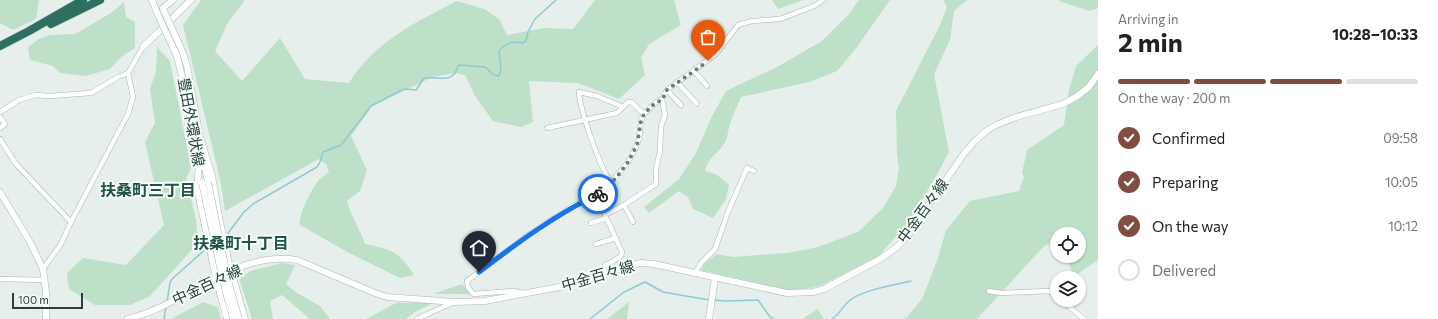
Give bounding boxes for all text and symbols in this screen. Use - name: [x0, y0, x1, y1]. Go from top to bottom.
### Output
- text: Arriving in: [1118, 11, 1178, 27]
- pin: [691, 20, 725, 61]
- text: 10:28–10:33: [1332, 25, 1418, 43]
- icon: bag: [697, 26, 719, 48]
- text: 2 min: [1118, 26, 1183, 57]
- street label: 豊田外環状線: [175, 76, 209, 168]
- text: On the way · 200 m: [1118, 90, 1230, 106]
- icon: check: [1118, 127, 1140, 149]
- text: Confirmed: [1152, 129, 1225, 147]
- text: 09:58: [1383, 130, 1418, 146]
- icon: check: [1118, 171, 1140, 193]
- text: Preparing: [1152, 173, 1218, 191]
- courier: [578, 174, 618, 214]
- text: 10:05: [1385, 174, 1418, 190]
- street label: 中金百々線: [893, 175, 952, 246]
- district label: 扶桑町三丁目: [100, 180, 196, 199]
- icon: bike: [587, 183, 609, 205]
- icon: check: [1118, 215, 1140, 237]
- text: On the way: [1152, 217, 1229, 235]
- text: 10:12: [1388, 218, 1418, 234]
- map controls: [1050, 227, 1086, 307]
- button: locate: [1050, 227, 1086, 263]
- pin: [462, 231, 496, 272]
- district label: 扶桑町十丁目: [193, 233, 289, 252]
- icon: home: [468, 237, 490, 259]
- street label: 中金百々線: [559, 256, 636, 294]
- street label: 中金百々線: [169, 260, 244, 308]
- text: Delivered: [1152, 261, 1216, 279]
- button: layers: [1050, 271, 1086, 307]
- scale bar: [12, 291, 83, 310]
- text: 100 m: [18, 293, 49, 306]

